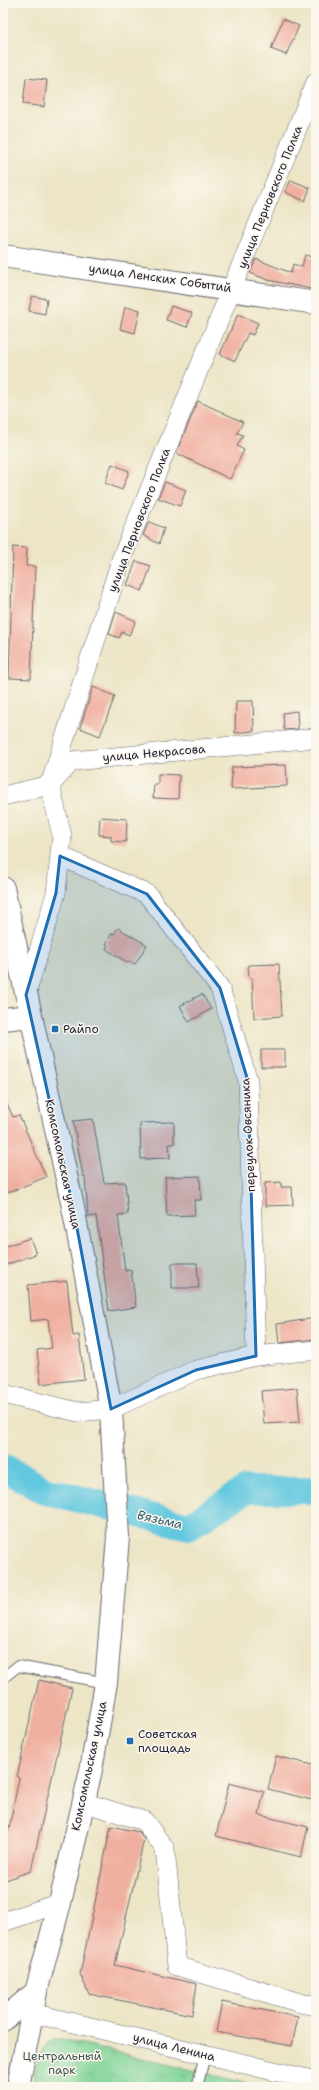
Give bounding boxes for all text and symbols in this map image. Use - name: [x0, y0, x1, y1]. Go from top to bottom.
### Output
- street label: улица Перновского Полка: [234, 123, 306, 271]
- street label: улица Ленских Событий: [88, 260, 233, 296]
- street label: улица Перновского Полка: [104, 445, 174, 594]
- street label: улица Некрасова: [102, 740, 207, 765]
- place label: Райпо: [63, 1021, 99, 1037]
- marker: Райпо: [50, 1024, 60, 1034]
- street label: переулок Овсяника: [237, 1077, 259, 1192]
- street label: Комсомольская улица: [41, 1098, 85, 1231]
- water label: Вязьма: [135, 1506, 184, 1533]
- street label: Комсомольская улица: [67, 1699, 111, 1832]
- place label: Советская площадь: [138, 1726, 197, 1756]
- marker: Советская площадь: [125, 1736, 135, 1746]
- street label: улица Ленина: [131, 2029, 217, 2065]
- park label: Центральный парк: [22, 2048, 102, 2078]

